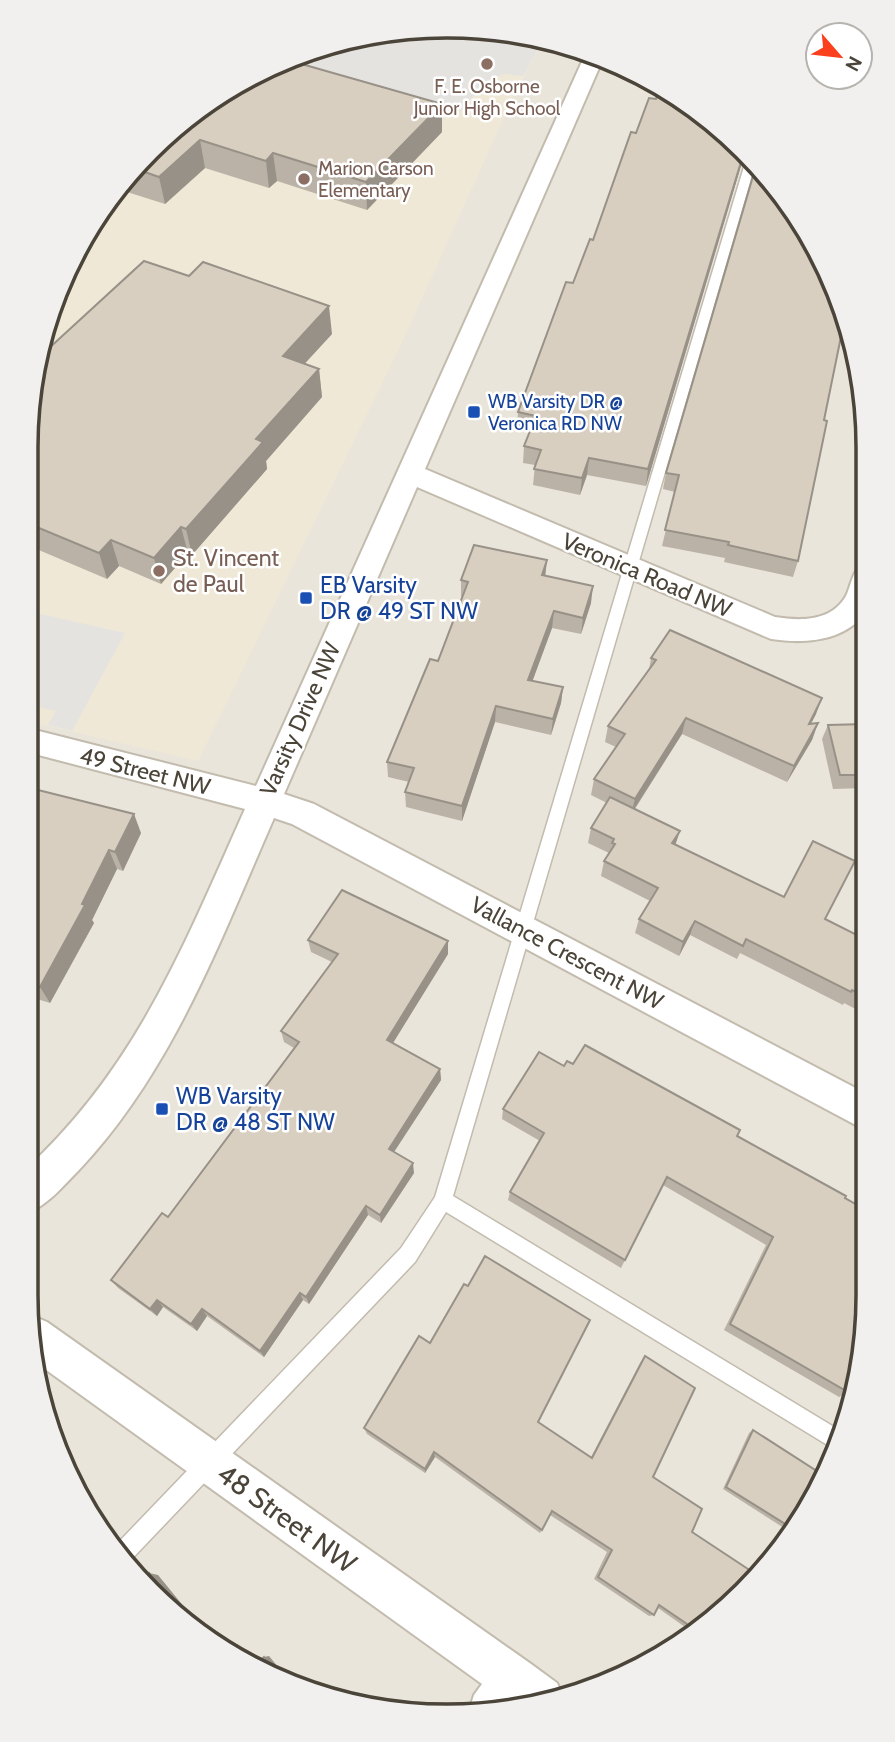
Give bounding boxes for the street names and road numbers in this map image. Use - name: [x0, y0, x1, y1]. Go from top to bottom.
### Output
- street label: Veronica Road NW: [558, 527, 736, 623]
- street label: Varsity Drive NW: [254, 638, 346, 800]
- street label: 49 Street NW: [77, 741, 214, 801]
- street label: Vallance Crescent NW: [466, 890, 668, 1016]
- street label: 48 Street NW: [211, 1456, 364, 1580]

